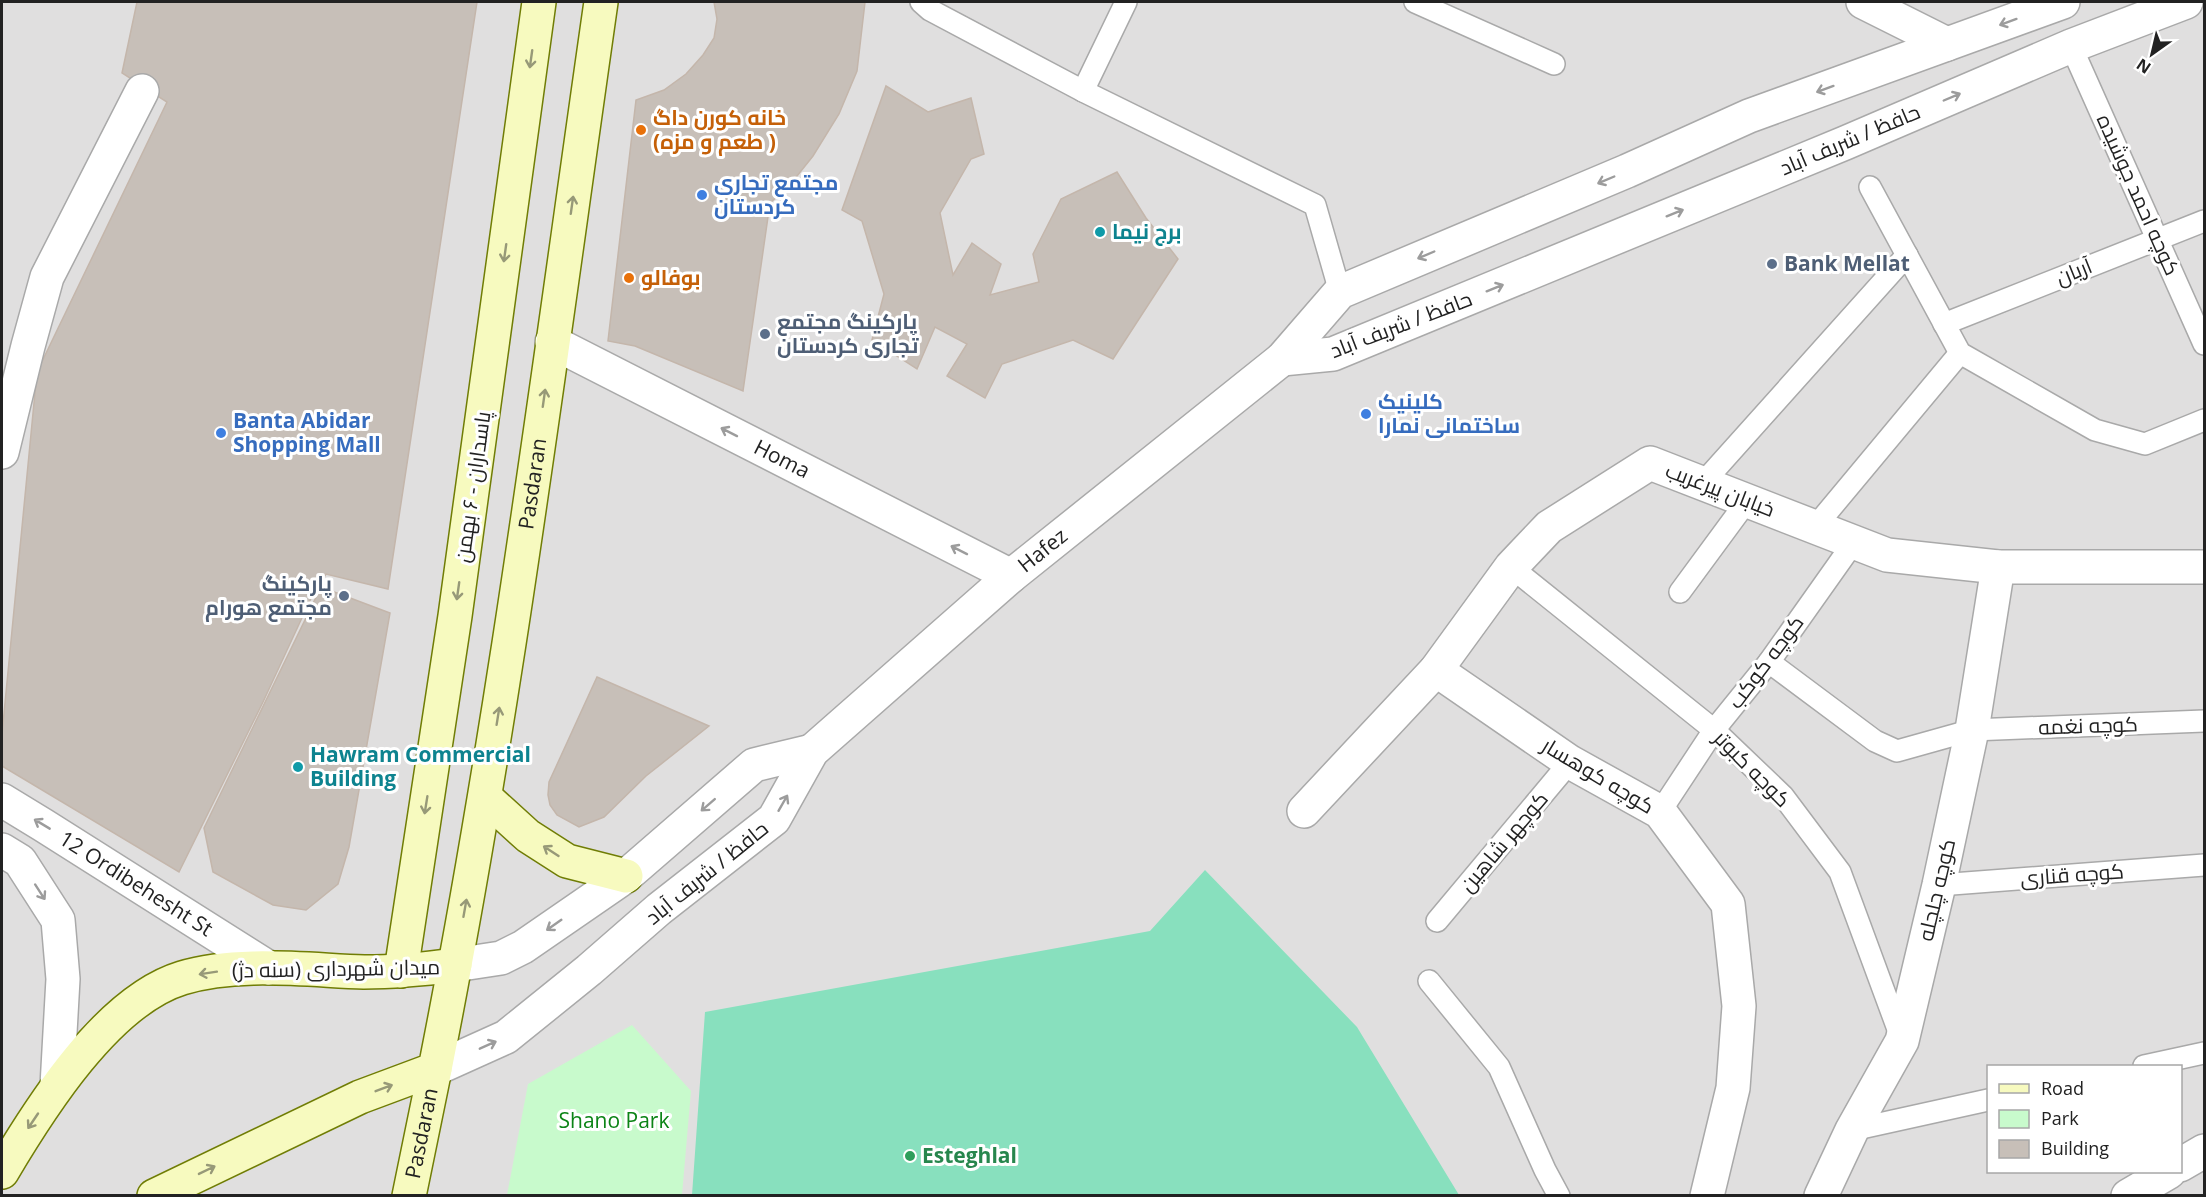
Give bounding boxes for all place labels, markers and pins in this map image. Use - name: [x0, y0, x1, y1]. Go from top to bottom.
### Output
- place label: خانه کورن داگ (طعم و مزه ): [653, 103, 786, 156]
- marker: خانه کورن داگ (طعم و مزه ): [634, 123, 648, 137]
- place label: مجتمع تجاری کردستان: [714, 168, 838, 220]
- marker: مجتمع تجاری کردستان: [695, 188, 709, 202]
- place label: برج نیما: [1112, 217, 1181, 246]
- marker: برج نیما: [1093, 225, 1107, 239]
- place label: Bank Mellat: [1784, 249, 1910, 277]
- marker: Bank Mellat: [1765, 257, 1779, 271]
- place label: بوفالو: [641, 263, 701, 291]
- marker: بوفالو: [622, 271, 636, 285]
- place label: پارکینگ مجتمع تجاری کردستان: [777, 307, 920, 359]
- marker: پارکینگ مجتمع تجاری کردستان: [758, 327, 772, 341]
- place label: کلینیک ساختمانی نمارا: [1378, 387, 1520, 439]
- place label: Banta Abidar Shopping Mall: [233, 406, 381, 458]
- marker: کلینیک ساختمانی نمارا: [1359, 407, 1373, 421]
- marker: Banta Abidar Shopping Mall: [214, 426, 228, 440]
- place label: پارکینگ مجتمع هورام: [205, 569, 332, 622]
- marker: پارکینگ مجتمع هورام: [337, 589, 351, 603]
- place label: Hawram Commercial Building: [310, 740, 531, 792]
- marker: Hawram Commercial Building: [291, 760, 305, 774]
- place label: Esteghlal: [922, 1141, 1017, 1169]
- marker: Esteghlal: [903, 1149, 917, 1163]

